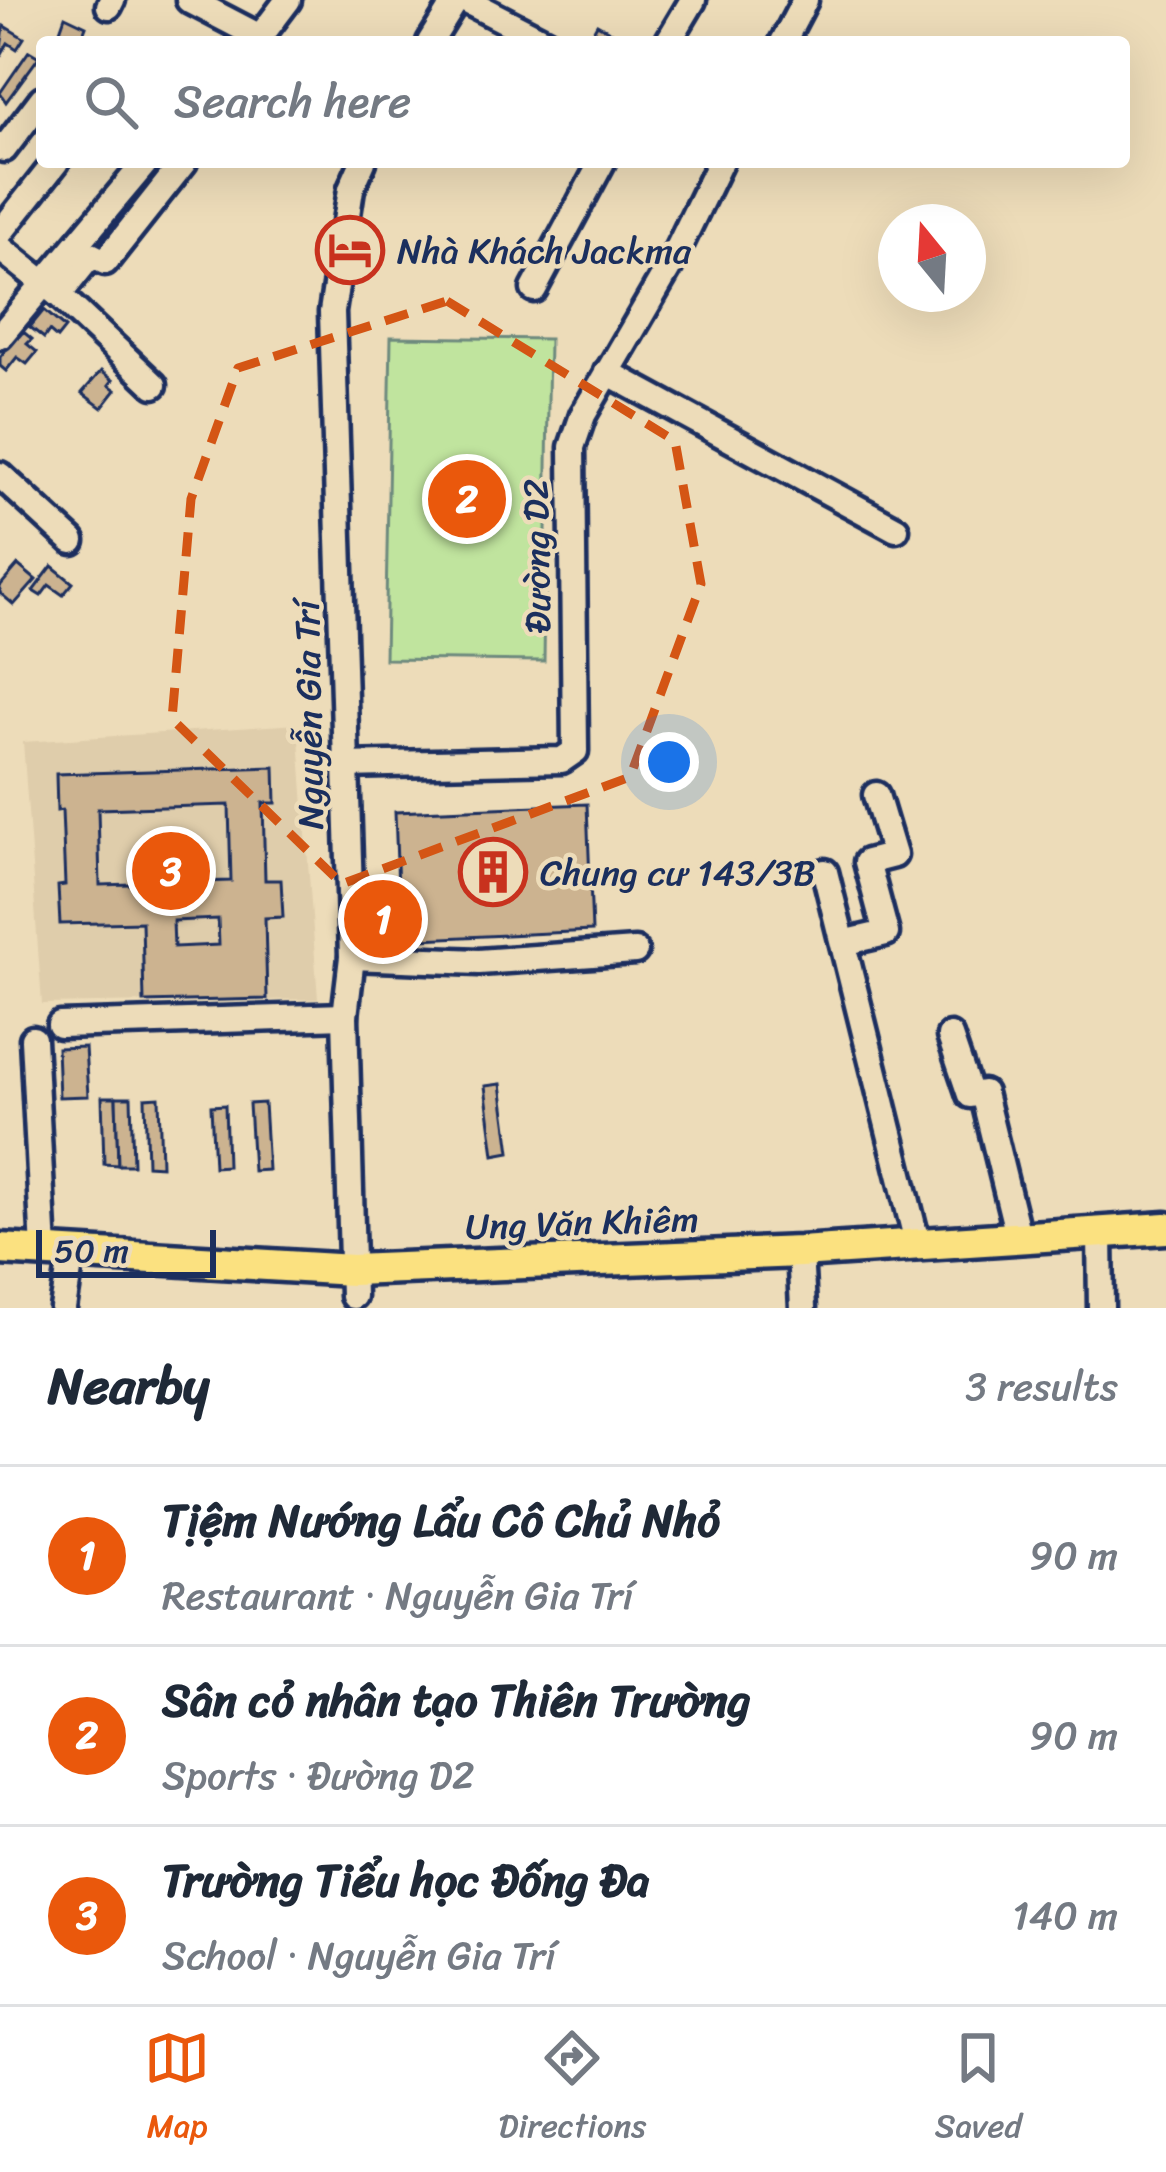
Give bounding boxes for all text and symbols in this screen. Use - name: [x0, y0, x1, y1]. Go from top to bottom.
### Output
- search box: [36, 36, 1130, 168]
- text: Search here: [174, 62, 411, 142]
- icon: search: [78, 69, 144, 135]
- north arrow: [878, 204, 986, 312]
- hotel icon: Nhà Khách Jackma: [315, 215, 385, 285]
- place label: Nhà Khách Jackma: [397, 219, 692, 283]
- pin: 2: [428, 454, 506, 544]
- street label: Đường D2: [504, 478, 570, 634]
- street label: Nguyễn Gia Trí: [275, 596, 343, 830]
- your location: [639, 732, 699, 792]
- pin: 3: [132, 826, 210, 916]
- building icon: Chung cư 143/3B: [458, 837, 528, 907]
- place label: Chung cư 143/3B: [540, 841, 815, 905]
- pin: 1: [344, 874, 422, 964]
- street label: Ung Văn Khiêm: [464, 1187, 700, 1259]
- text: 50 m: [54, 1222, 129, 1280]
- scale bar: [36, 1224, 216, 1277]
- text: Nearby: [48, 1341, 209, 1431]
- text: 3 results: [965, 1352, 1118, 1421]
- text: Tịệm Nướng Lẩu Cô Chủ Nhỏ: [162, 1481, 720, 1561]
- text: 1: [79, 1521, 95, 1590]
- text: 90 m: [1029, 1521, 1118, 1590]
- text: Restaurant · Nguyễn Gia Trí: [162, 1561, 633, 1630]
- text: Sân cỏ nhân tạo Thiên Trường: [162, 1661, 750, 1741]
- text: 2: [76, 1701, 98, 1770]
- text: 90 m: [1029, 1701, 1118, 1770]
- text: Sports · Đường D2: [162, 1741, 475, 1810]
- text: Trường Tiểu học Đống Đa: [162, 1841, 650, 1921]
- text: 3: [76, 1881, 98, 1950]
- text: 140 m: [1012, 1881, 1118, 1950]
- text: School · Nguyễn Gia Trí: [162, 1921, 556, 1990]
- tab: Map: [144, 2025, 210, 2155]
- tab: Directions: [499, 2025, 646, 2155]
- tab: Saved: [935, 2025, 1022, 2155]

